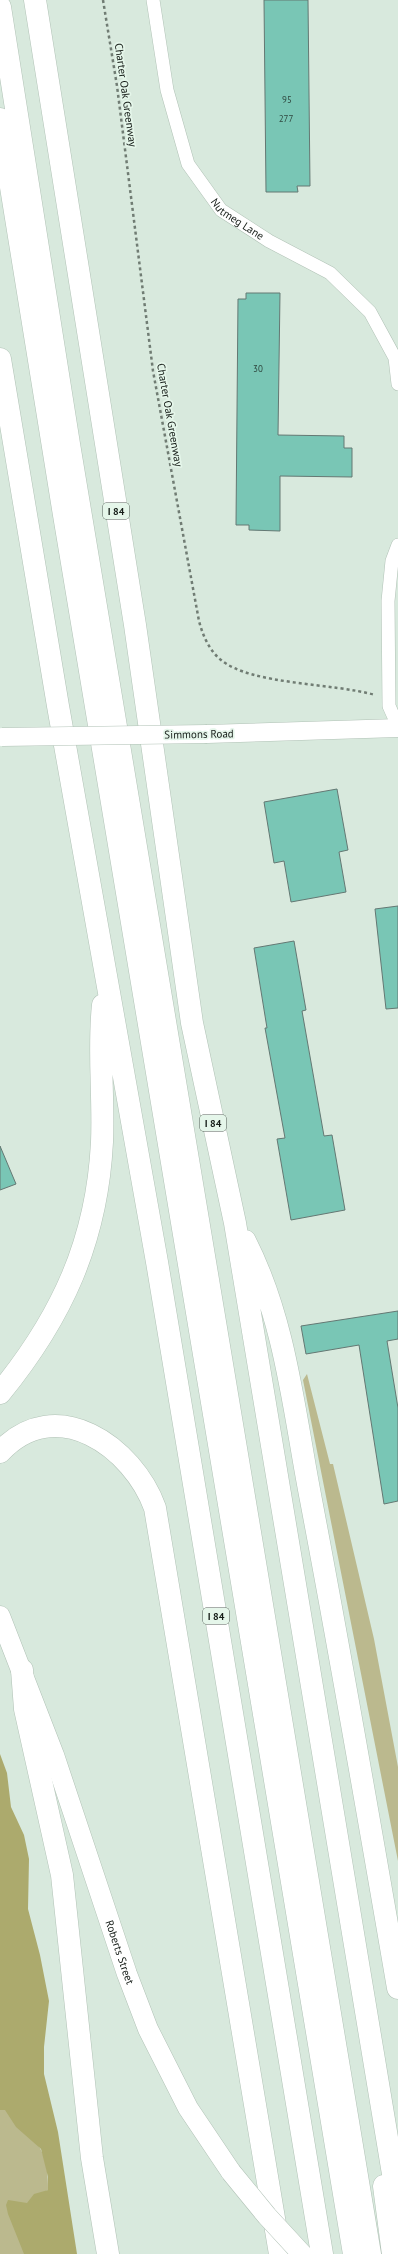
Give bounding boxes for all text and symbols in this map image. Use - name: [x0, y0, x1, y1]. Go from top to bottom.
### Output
- street label: Charter Oak Greenway: [112, 42, 140, 149]
- house number: 95: [282, 94, 292, 105]
- house number: 277: [279, 113, 293, 124]
- street label: Nutmeg Lane: [208, 195, 267, 243]
- street label: Charter Oak Greenway: [154, 362, 186, 469]
- house number: 30: [253, 363, 263, 374]
- road number: I 84: [103, 503, 129, 519]
- street label: Simmons Road: [164, 726, 234, 742]
- road number: I 84: [200, 1115, 226, 1131]
- road number: I 84: [203, 1608, 229, 1624]
- street label: Roberts Street: [103, 1918, 137, 1987]

